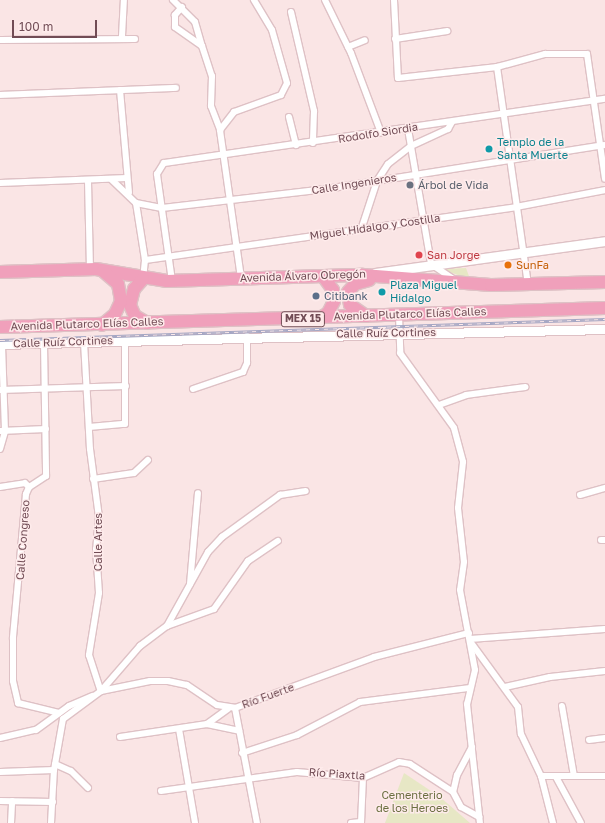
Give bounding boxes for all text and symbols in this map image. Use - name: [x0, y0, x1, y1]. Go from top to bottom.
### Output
- scale bar: [14, 12, 99, 38]
- text: 100 m: [19, 19, 53, 34]
- street label: Rodolfo Siordia: [337, 120, 419, 146]
- place label: Templo de la Santa Muerte: [497, 136, 568, 162]
- marker: Templo de la Santa Muerte: [484, 144, 494, 154]
- street label: Calle Ingenieros: [311, 171, 397, 197]
- place label: Árbol de Vida: [418, 178, 488, 192]
- marker: Árbol de Vida: [405, 180, 415, 190]
- street label: Miguel Hidalgo y Costilla: [309, 211, 441, 243]
- place label: San Jorge: [427, 248, 480, 262]
- marker: San Jorge: [414, 250, 424, 260]
- place label: SunFa: [516, 258, 549, 272]
- marker: SunFa: [503, 260, 513, 270]
- street label: Avenida Álvaro Obregón: [240, 267, 366, 285]
- place label: Plaza Miguel Hidalgo: [390, 279, 457, 305]
- marker: Plaza Miguel Hidalgo: [377, 287, 387, 297]
- place label: Citibank: [324, 289, 368, 303]
- marker: Citibank: [311, 291, 321, 301]
- street label: Avenida Plutarco Elías Calles: [333, 305, 487, 323]
- road number: MEX 15: [280, 311, 326, 327]
- street label: Avenida Plutarco Elías Calles: [10, 315, 164, 333]
- street label: Calle Ruíz Cortines: [336, 326, 436, 340]
- street label: Calle Ruíz Cortines: [13, 334, 113, 350]
- street label: Calle Congreso: [14, 499, 32, 581]
- street label: Calle Artes: [91, 513, 105, 571]
- street label: Río Fuerte: [240, 680, 296, 712]
- street label: Río Piaxtla: [308, 765, 366, 783]
- park label: Cementerio de los Heroes: [376, 789, 448, 815]

